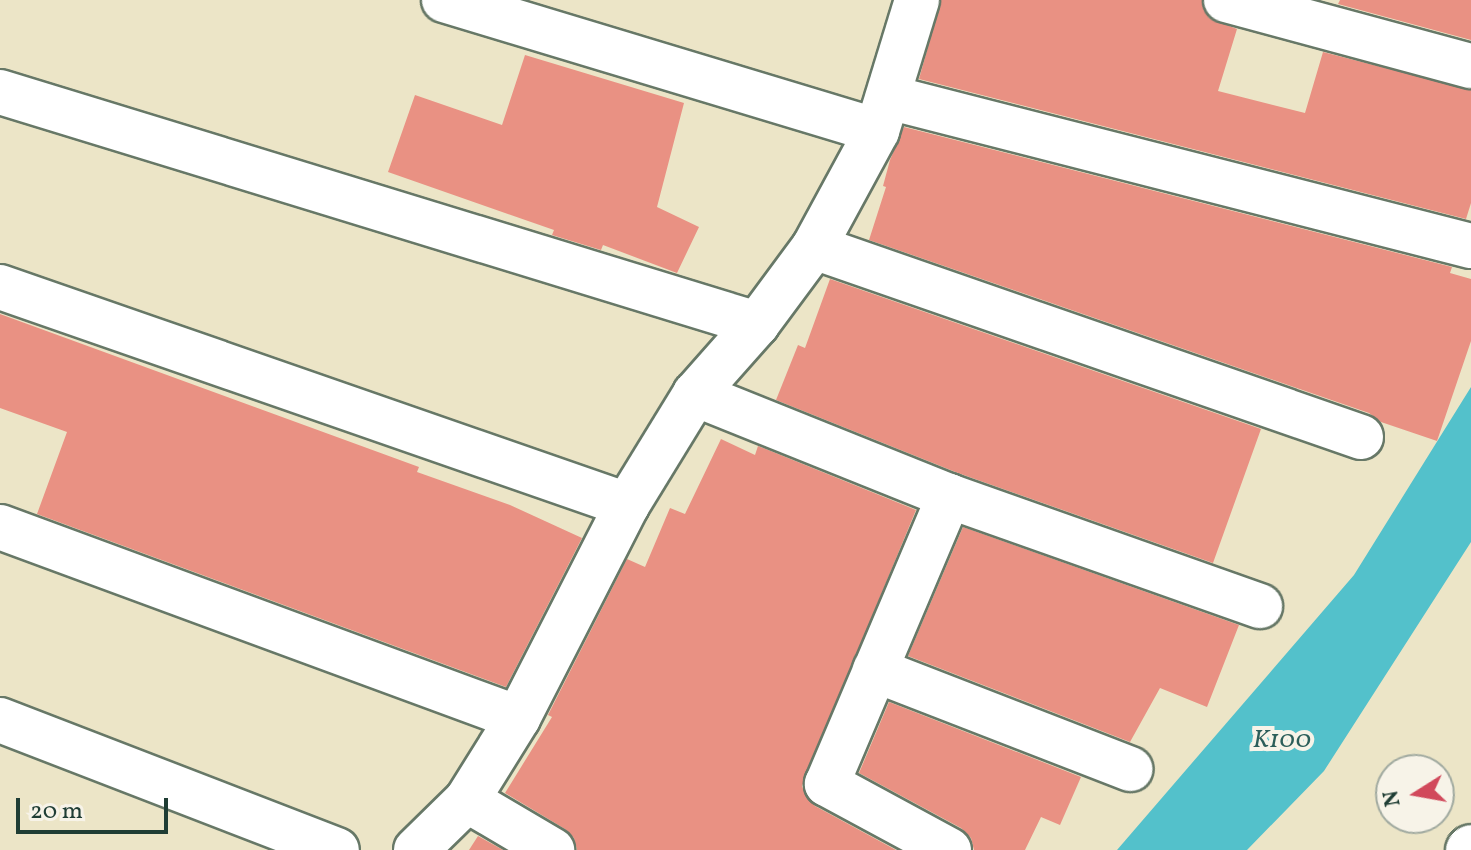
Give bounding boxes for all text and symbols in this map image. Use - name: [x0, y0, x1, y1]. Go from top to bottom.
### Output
- water label: K100: [1253, 725, 1311, 757]
- north arrow: [1375, 754, 1455, 834]
- scale bar: [20, 782, 172, 832]
- text: N: [1376, 787, 1410, 809]
- text: 20 m: [30, 795, 83, 829]

